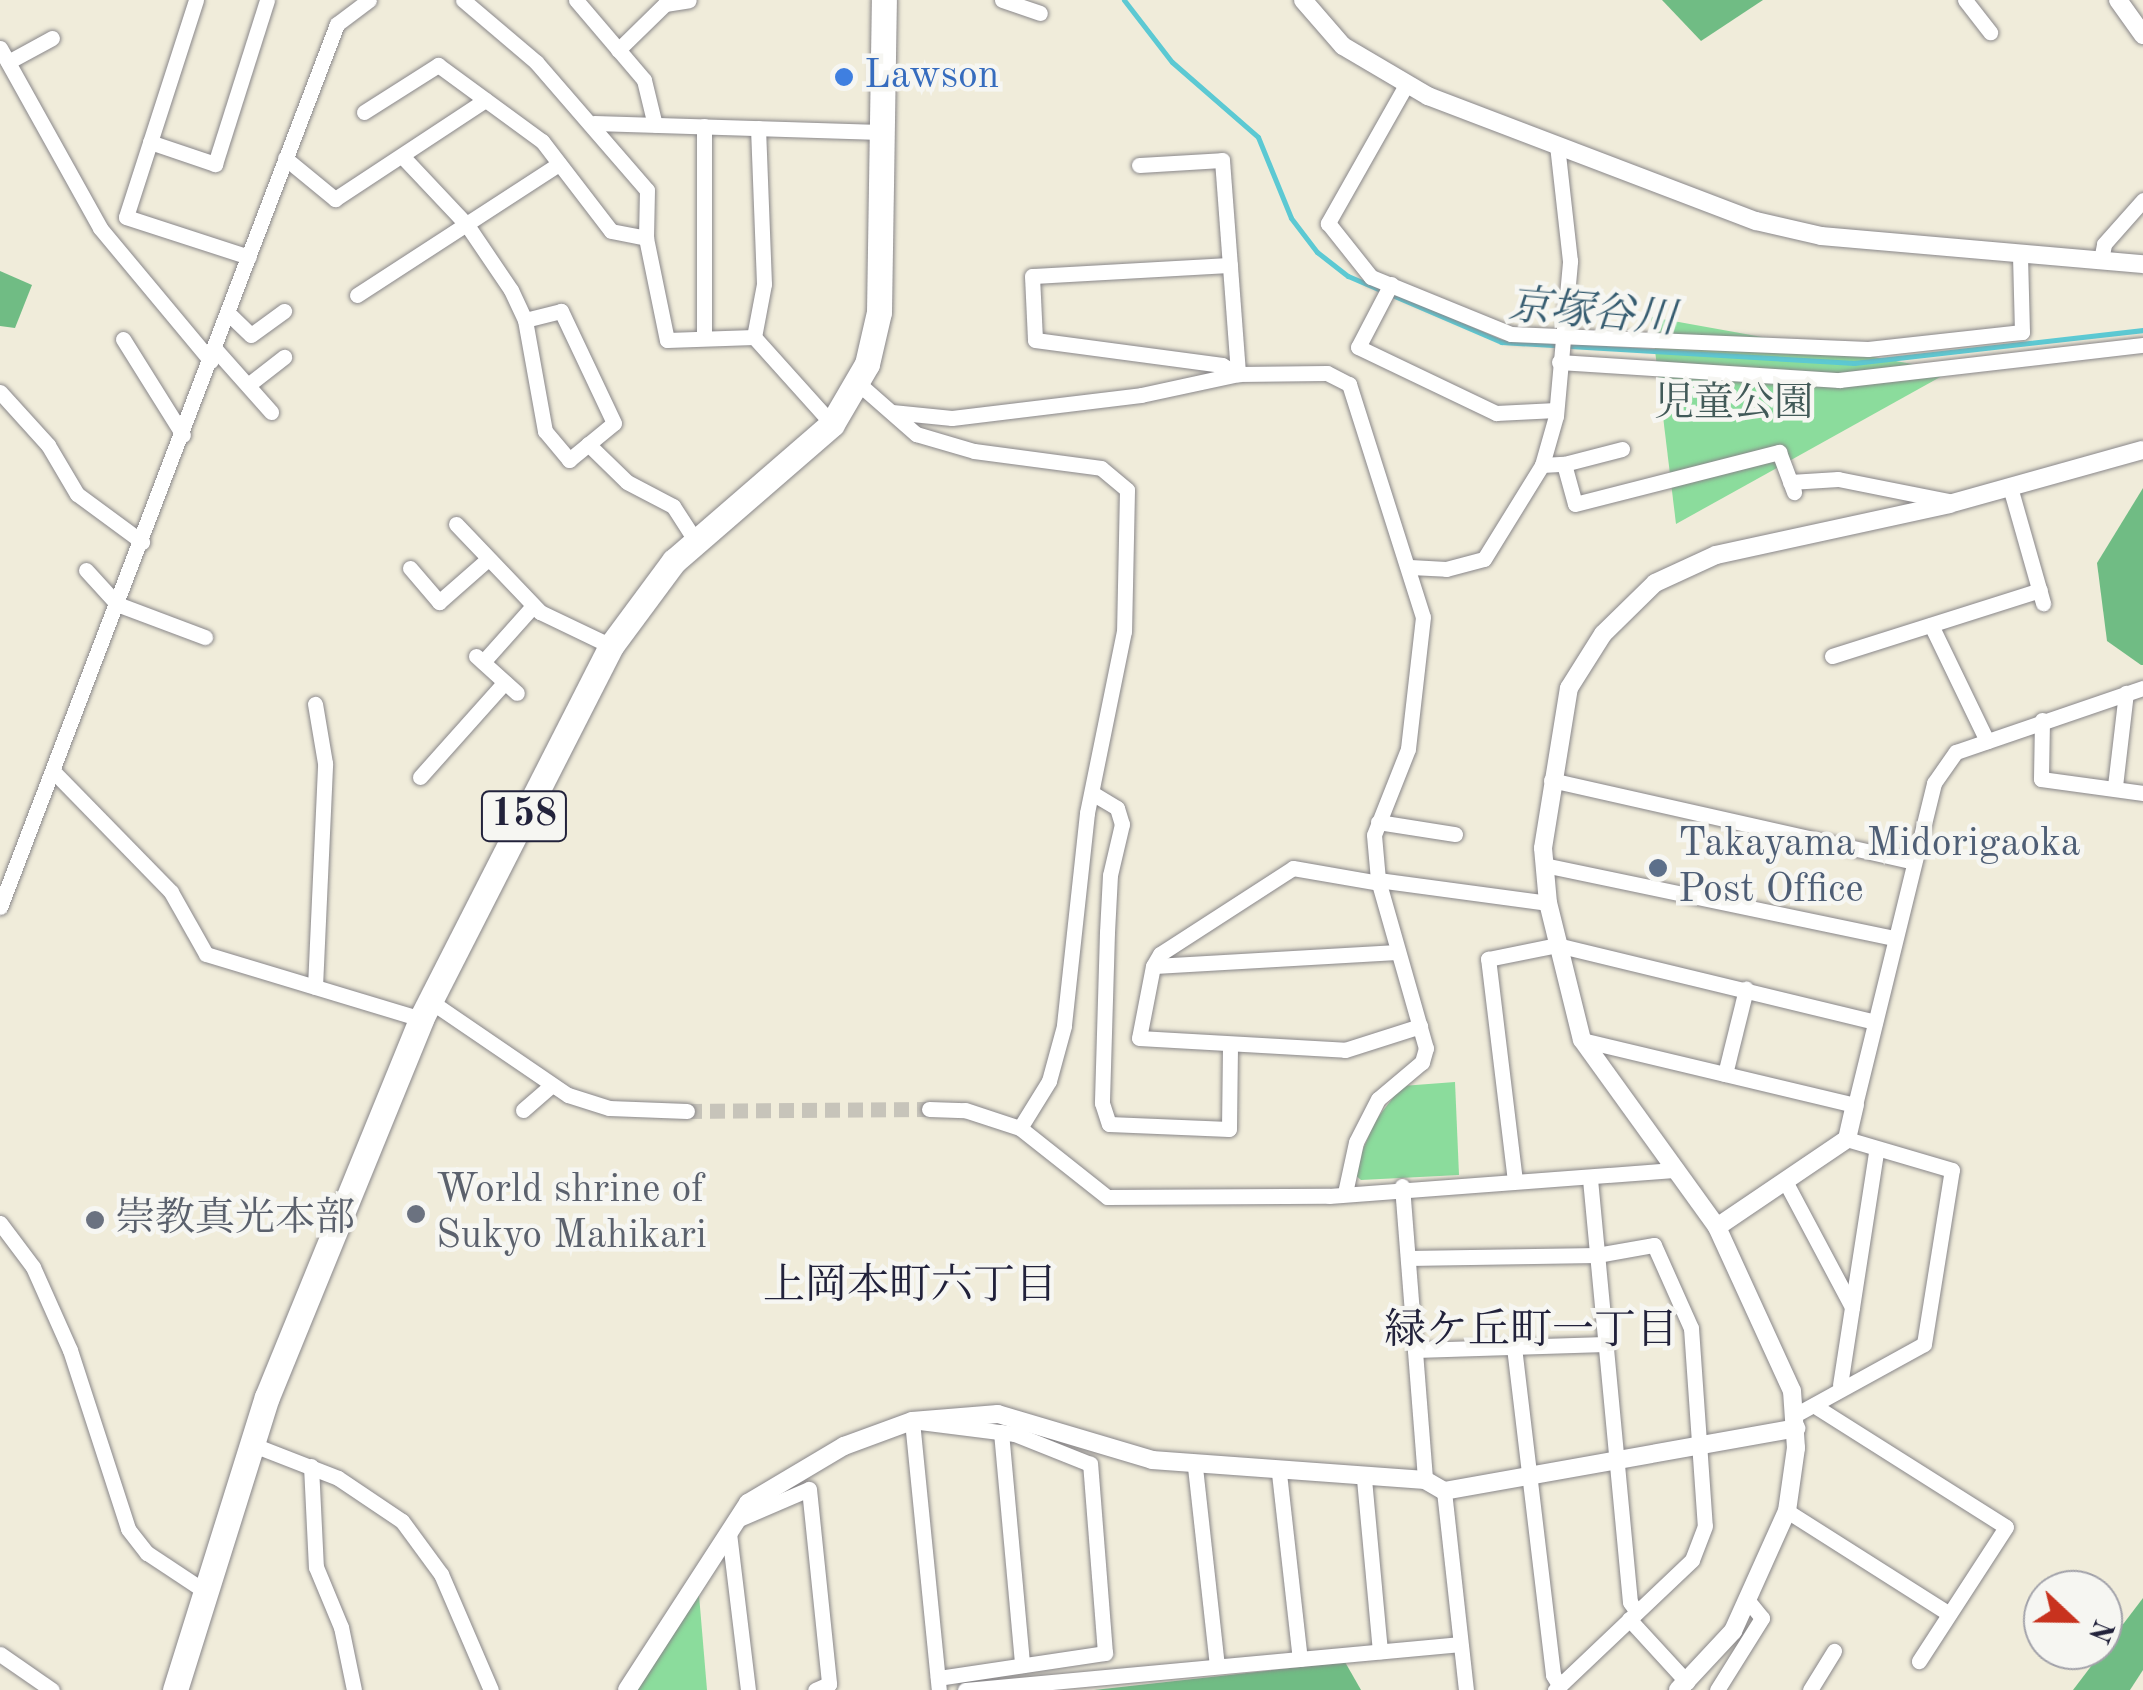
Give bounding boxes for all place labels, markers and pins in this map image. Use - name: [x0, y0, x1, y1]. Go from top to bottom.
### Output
- place label: Lawson: [864, 53, 999, 101]
- marker: Lawson: [833, 66, 855, 88]
- place label: Takayama Midorigaoka Post Office: [1678, 821, 2081, 915]
- marker: Takayama Midorigaoka Post Office: [1647, 857, 1669, 879]
- place label: World shrine of Sukyo Mahikari: [436, 1167, 707, 1261]
- place label: 崇教真光本部: [115, 1196, 355, 1244]
- marker: World shrine of Sukyo Mahikari: [405, 1203, 427, 1225]
- marker: 崇教真光本部: [84, 1209, 106, 1231]

